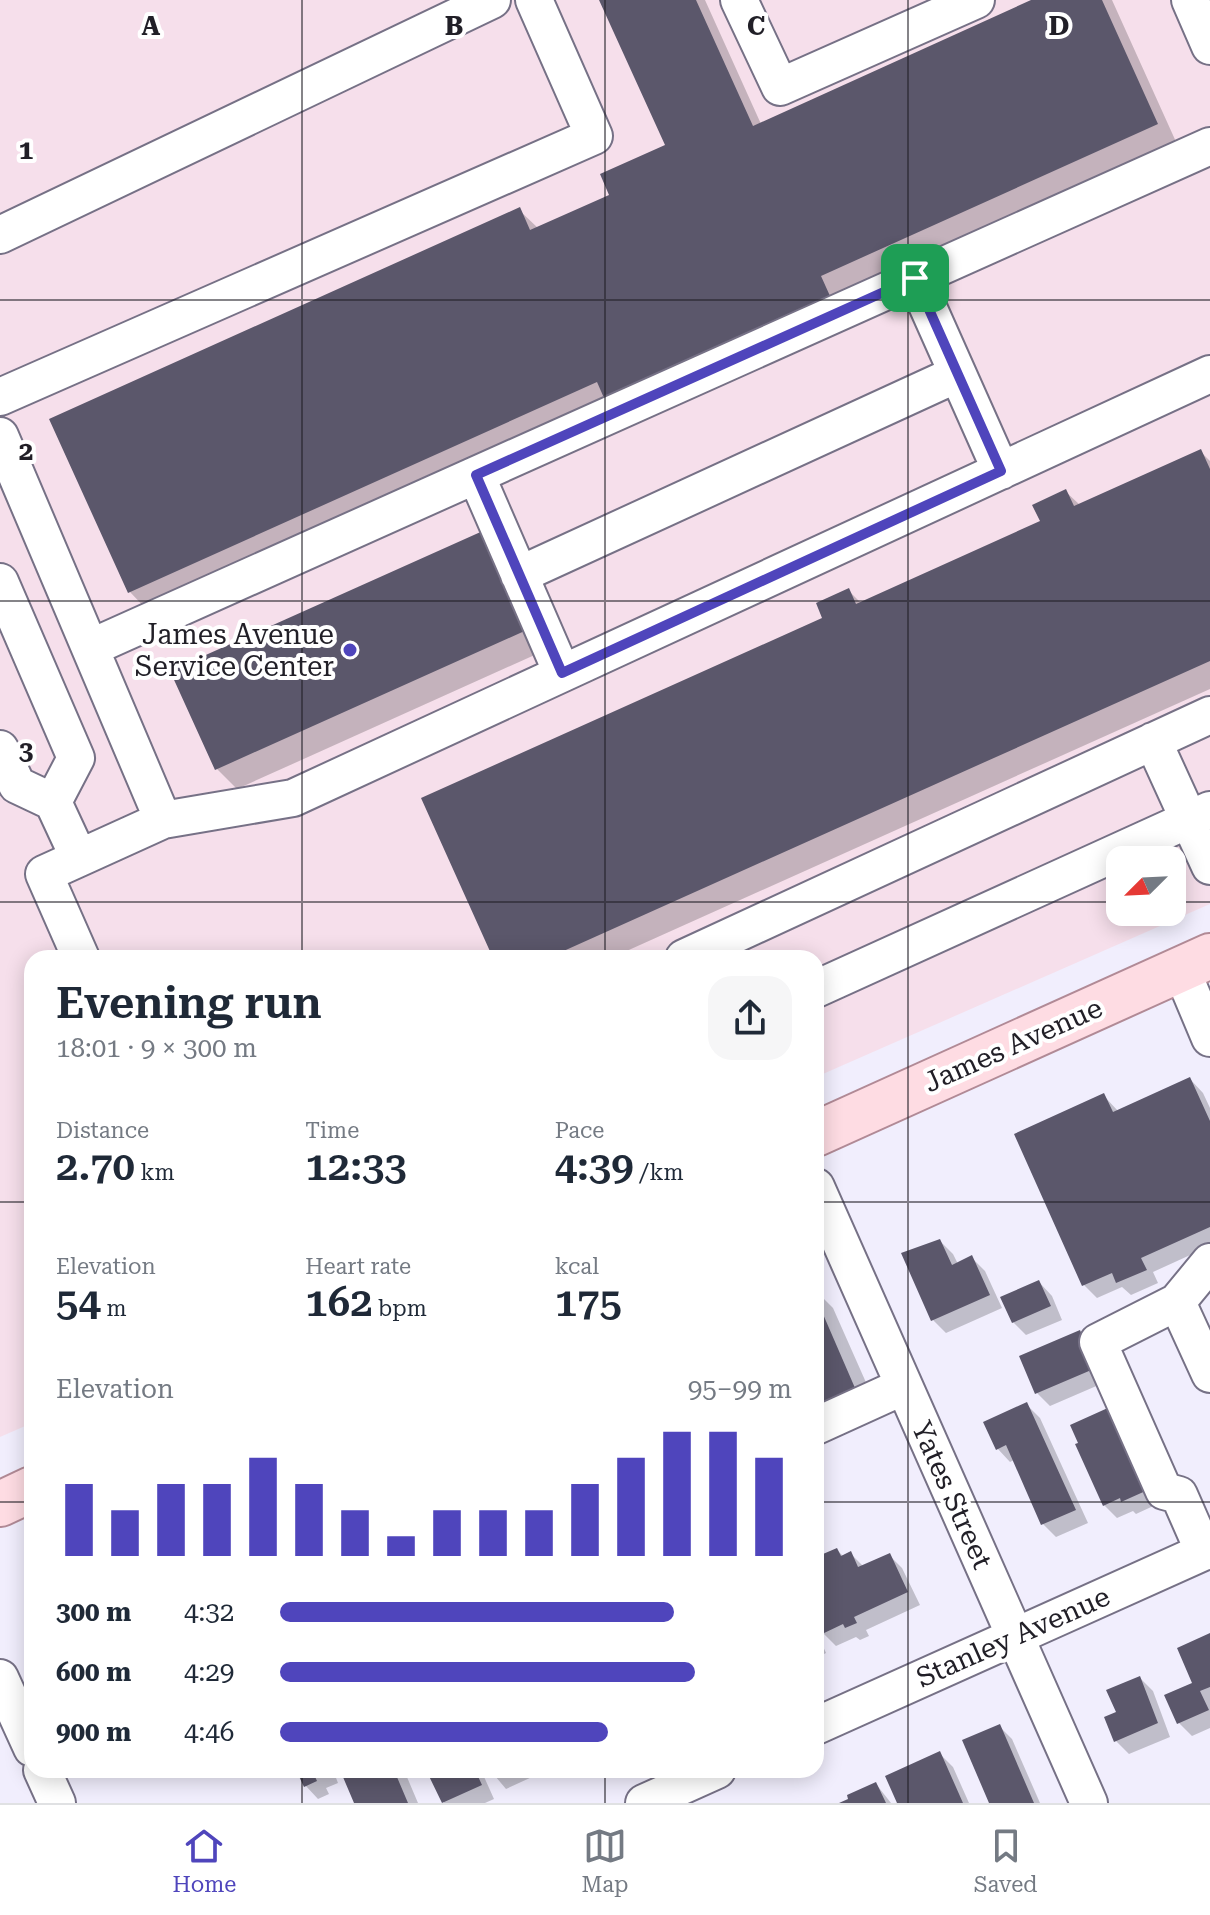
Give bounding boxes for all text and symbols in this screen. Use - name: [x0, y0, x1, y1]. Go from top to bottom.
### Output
- text: A: [142, 11, 161, 41]
- text: B: [445, 11, 463, 41]
- text: C: [747, 11, 765, 41]
- text: D: [1049, 11, 1069, 41]
- text: 1: [19, 135, 33, 165]
- pin: [881, 244, 949, 312]
- icon: arrive: [893, 256, 937, 300]
- text: 2: [19, 436, 33, 466]
- place label: James Avenue Service Center: [135, 618, 334, 683]
- marker: James Avenue Service Center: [341, 641, 359, 659]
- text: 3: [19, 736, 33, 766]
- north arrow: [1106, 846, 1186, 926]
- map controls: [1106, 846, 1186, 926]
- button: share: [708, 976, 792, 1060]
- text: Evening run: [56, 977, 322, 1029]
- street label: James Avenue: [919, 991, 1107, 1099]
- text: 18:01 · 9 × 300 m: [56, 1033, 257, 1063]
- text: Distance: [56, 1118, 149, 1143]
- text: Time: [305, 1118, 359, 1143]
- text: Pace: [555, 1118, 604, 1143]
- text: 2.70: [56, 1143, 135, 1190]
- text: 12:33: [305, 1143, 407, 1190]
- text: 4:39: [555, 1143, 634, 1190]
- text: km: [135, 1160, 175, 1185]
- text: /km: [634, 1160, 684, 1185]
- text: Elevation: [56, 1254, 156, 1279]
- text: Heart rate: [305, 1254, 411, 1279]
- text: kcal: [555, 1254, 599, 1279]
- text: 54: [56, 1279, 101, 1326]
- text: 162: [305, 1279, 373, 1326]
- text: 175: [555, 1279, 622, 1326]
- text: m: [101, 1296, 126, 1321]
- text: bpm: [373, 1296, 427, 1321]
- text: Elevation: [56, 1374, 174, 1404]
- text: 95–99 m: [688, 1374, 792, 1404]
- street label: Yates Street: [905, 1416, 999, 1574]
- street label: Stanley Avenue: [911, 1580, 1115, 1694]
- text: 300 m: [56, 1597, 131, 1627]
- text: 4:32: [184, 1597, 234, 1627]
- text: 600 m: [56, 1657, 131, 1687]
- text: 4:29: [184, 1657, 234, 1687]
- text: 900 m: [56, 1717, 131, 1747]
- text: 4:46: [184, 1717, 234, 1747]
- tab: Home: [173, 1824, 236, 1897]
- tab: Map: [581, 1824, 629, 1897]
- tab: Saved: [974, 1824, 1037, 1897]

